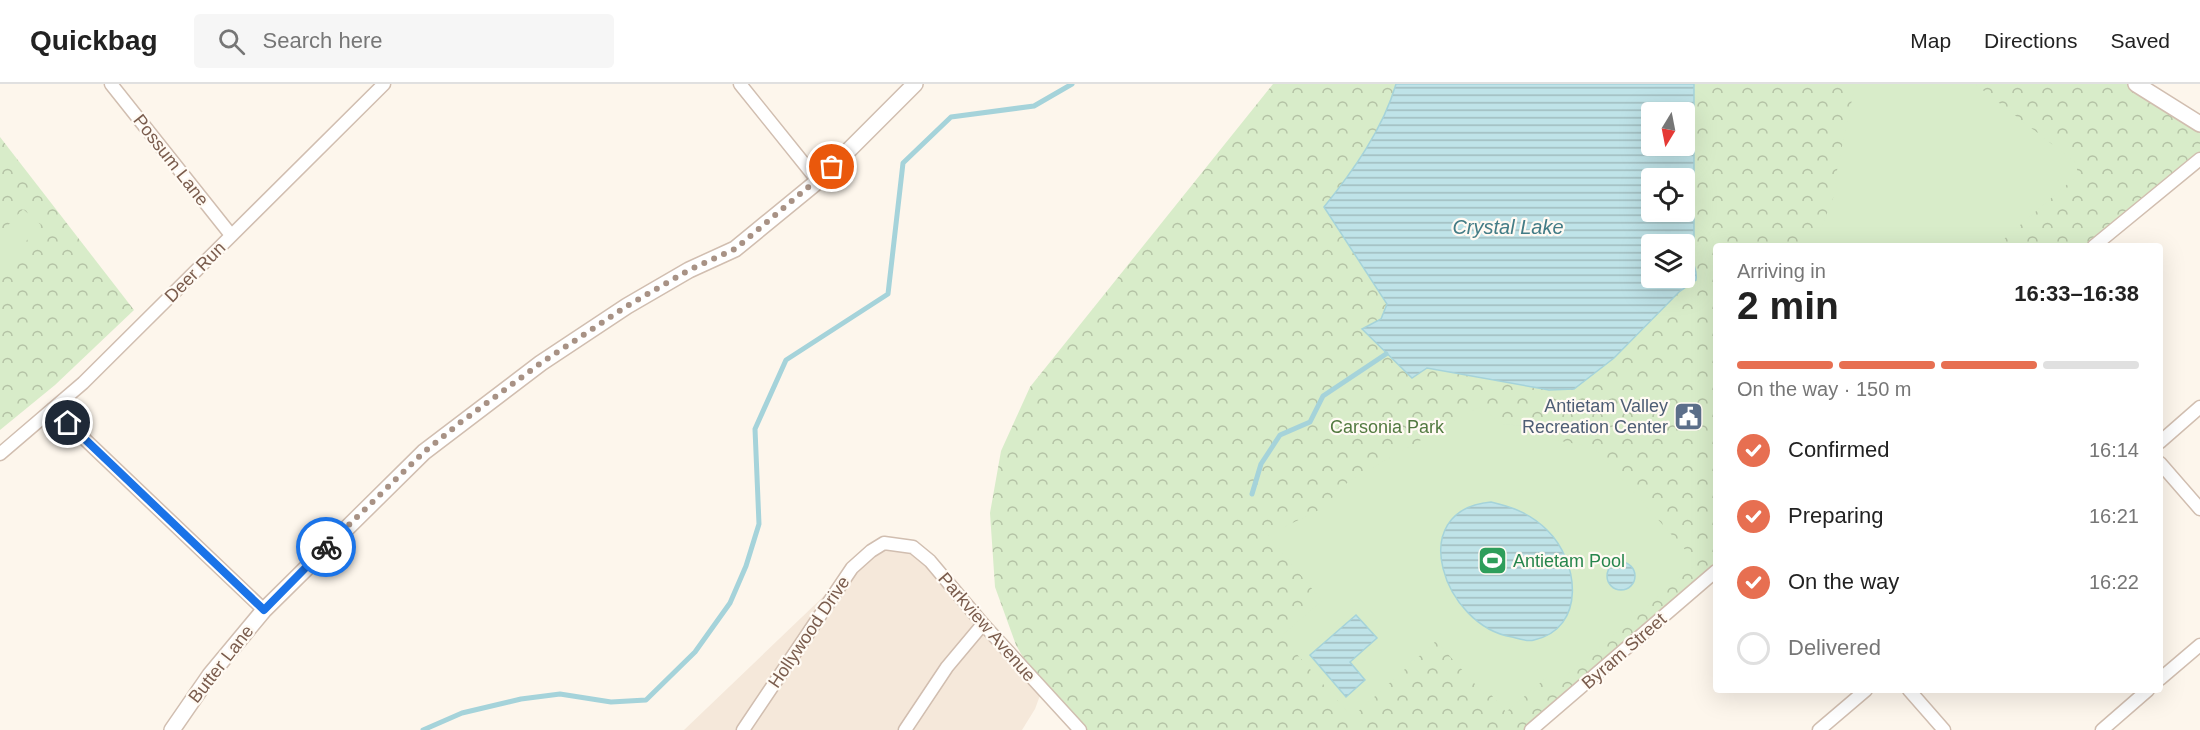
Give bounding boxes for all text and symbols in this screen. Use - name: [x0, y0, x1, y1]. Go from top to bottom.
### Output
- search box: [194, 14, 614, 68]
- text: Quickbag: [30, 25, 158, 56]
- icon: search: [215, 25, 248, 58]
- text: Search here: [263, 28, 382, 53]
- text: Map: [1910, 29, 1951, 52]
- text: Directions: [1984, 29, 2077, 52]
- text: Saved: [2110, 29, 2170, 52]
- north arrow: [1641, 102, 1695, 156]
- map controls: [1641, 102, 1695, 288]
- street label: Possum Lane: [129, 110, 213, 210]
- pin: [806, 141, 857, 192]
- icon: bag: [815, 150, 848, 183]
- button: locate: [1641, 168, 1695, 222]
- water label: Crystal Lake: [1452, 216, 1564, 238]
- button: layers: [1641, 234, 1695, 288]
- street label: Deer Run: [161, 238, 229, 306]
- text: Arriving in: [1737, 260, 1826, 282]
- text: 16:33–16:38: [2014, 281, 2139, 306]
- text: 2 min: [1737, 284, 1839, 327]
- text: On the way · 150 m: [1737, 378, 1912, 400]
- place label: Antietam Valley Recreation Center: [1522, 396, 1668, 437]
- pin: [42, 397, 93, 448]
- public building icon: Antietam Valley Recreation Center: [1673, 400, 1705, 432]
- icon: home: [51, 406, 84, 439]
- park label: Carsonia Park: [1330, 417, 1445, 437]
- icon: check: [1737, 434, 1770, 467]
- text: Confirmed: [1788, 437, 1889, 462]
- text: 16:14: [2089, 439, 2139, 461]
- icon: check: [1737, 500, 1770, 533]
- text: Preparing: [1788, 503, 1883, 528]
- text: 16:21: [2089, 505, 2139, 527]
- courier: [296, 517, 356, 577]
- icon: bike: [310, 531, 343, 564]
- sports icon: Antietam Pool: [1476, 545, 1508, 577]
- place label: Antietam Pool: [1513, 551, 1625, 571]
- icon: check: [1737, 566, 1770, 599]
- street label: Parkview Avenue: [934, 568, 1040, 686]
- text: On the way: [1788, 569, 1899, 594]
- text: 16:22: [2089, 571, 2139, 593]
- street label: Hollywood Drive: [764, 573, 854, 691]
- street label: Byram Street: [1578, 609, 1670, 693]
- street label: Butter Lane: [184, 621, 258, 707]
- text: Delivered: [1788, 635, 1881, 660]

